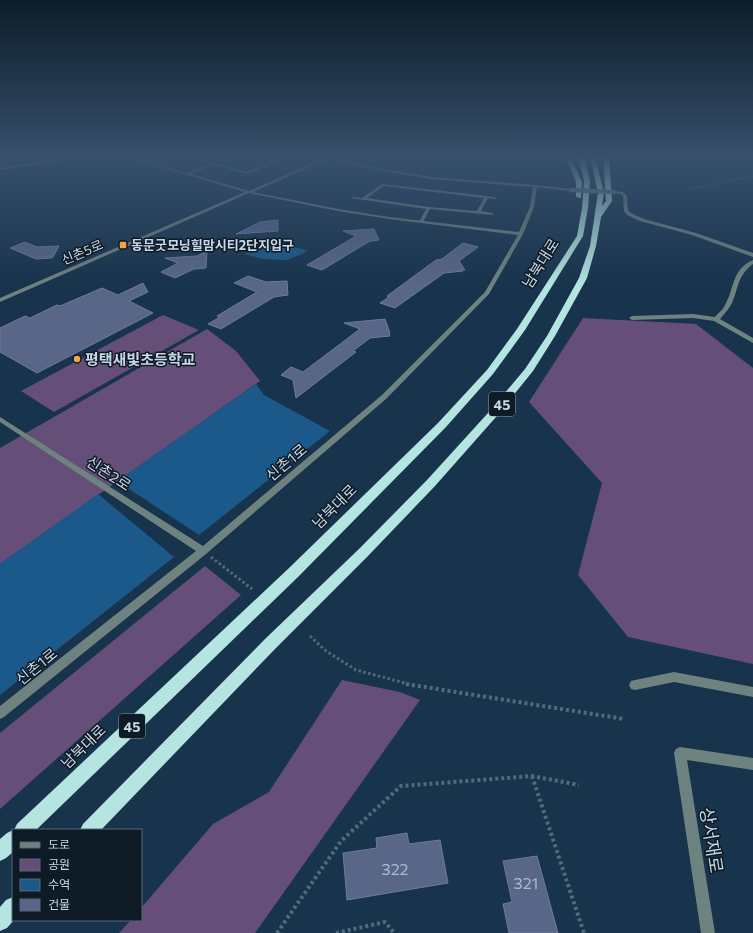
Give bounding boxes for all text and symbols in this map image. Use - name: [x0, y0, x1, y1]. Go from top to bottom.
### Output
- street label: 남북대로: [518, 235, 562, 291]
- street label: 신촌5로: [59, 236, 105, 268]
- place label: 동문굿모닝힐맘시티2단지입구: [131, 237, 294, 253]
- marker: 동문굿모닝힐맘시티2단지입구: [118, 240, 128, 250]
- place label: 평택새빛초등학교: [85, 350, 196, 368]
- marker: 평택새빛초등학교: [72, 354, 82, 364]
- road number: 45: [489, 392, 515, 416]
- street label: 신촌1로: [262, 440, 310, 484]
- street label: 신촌2로: [83, 452, 135, 494]
- street label: 남북대로: [308, 480, 360, 532]
- street label: 신촌1로: [12, 644, 60, 688]
- road number: 45: [119, 714, 145, 738]
- street label: 남북대로: [57, 720, 109, 772]
- street label: 상서재로: [696, 806, 728, 874]
- legend: [12, 829, 142, 921]
- text: 도로: [48, 837, 70, 851]
- text: 공원: [48, 857, 70, 871]
- house number: 322: [382, 859, 409, 878]
- house number: 321: [514, 873, 538, 892]
- text: 수역: [48, 877, 70, 891]
- text: 건물: [48, 897, 70, 911]

